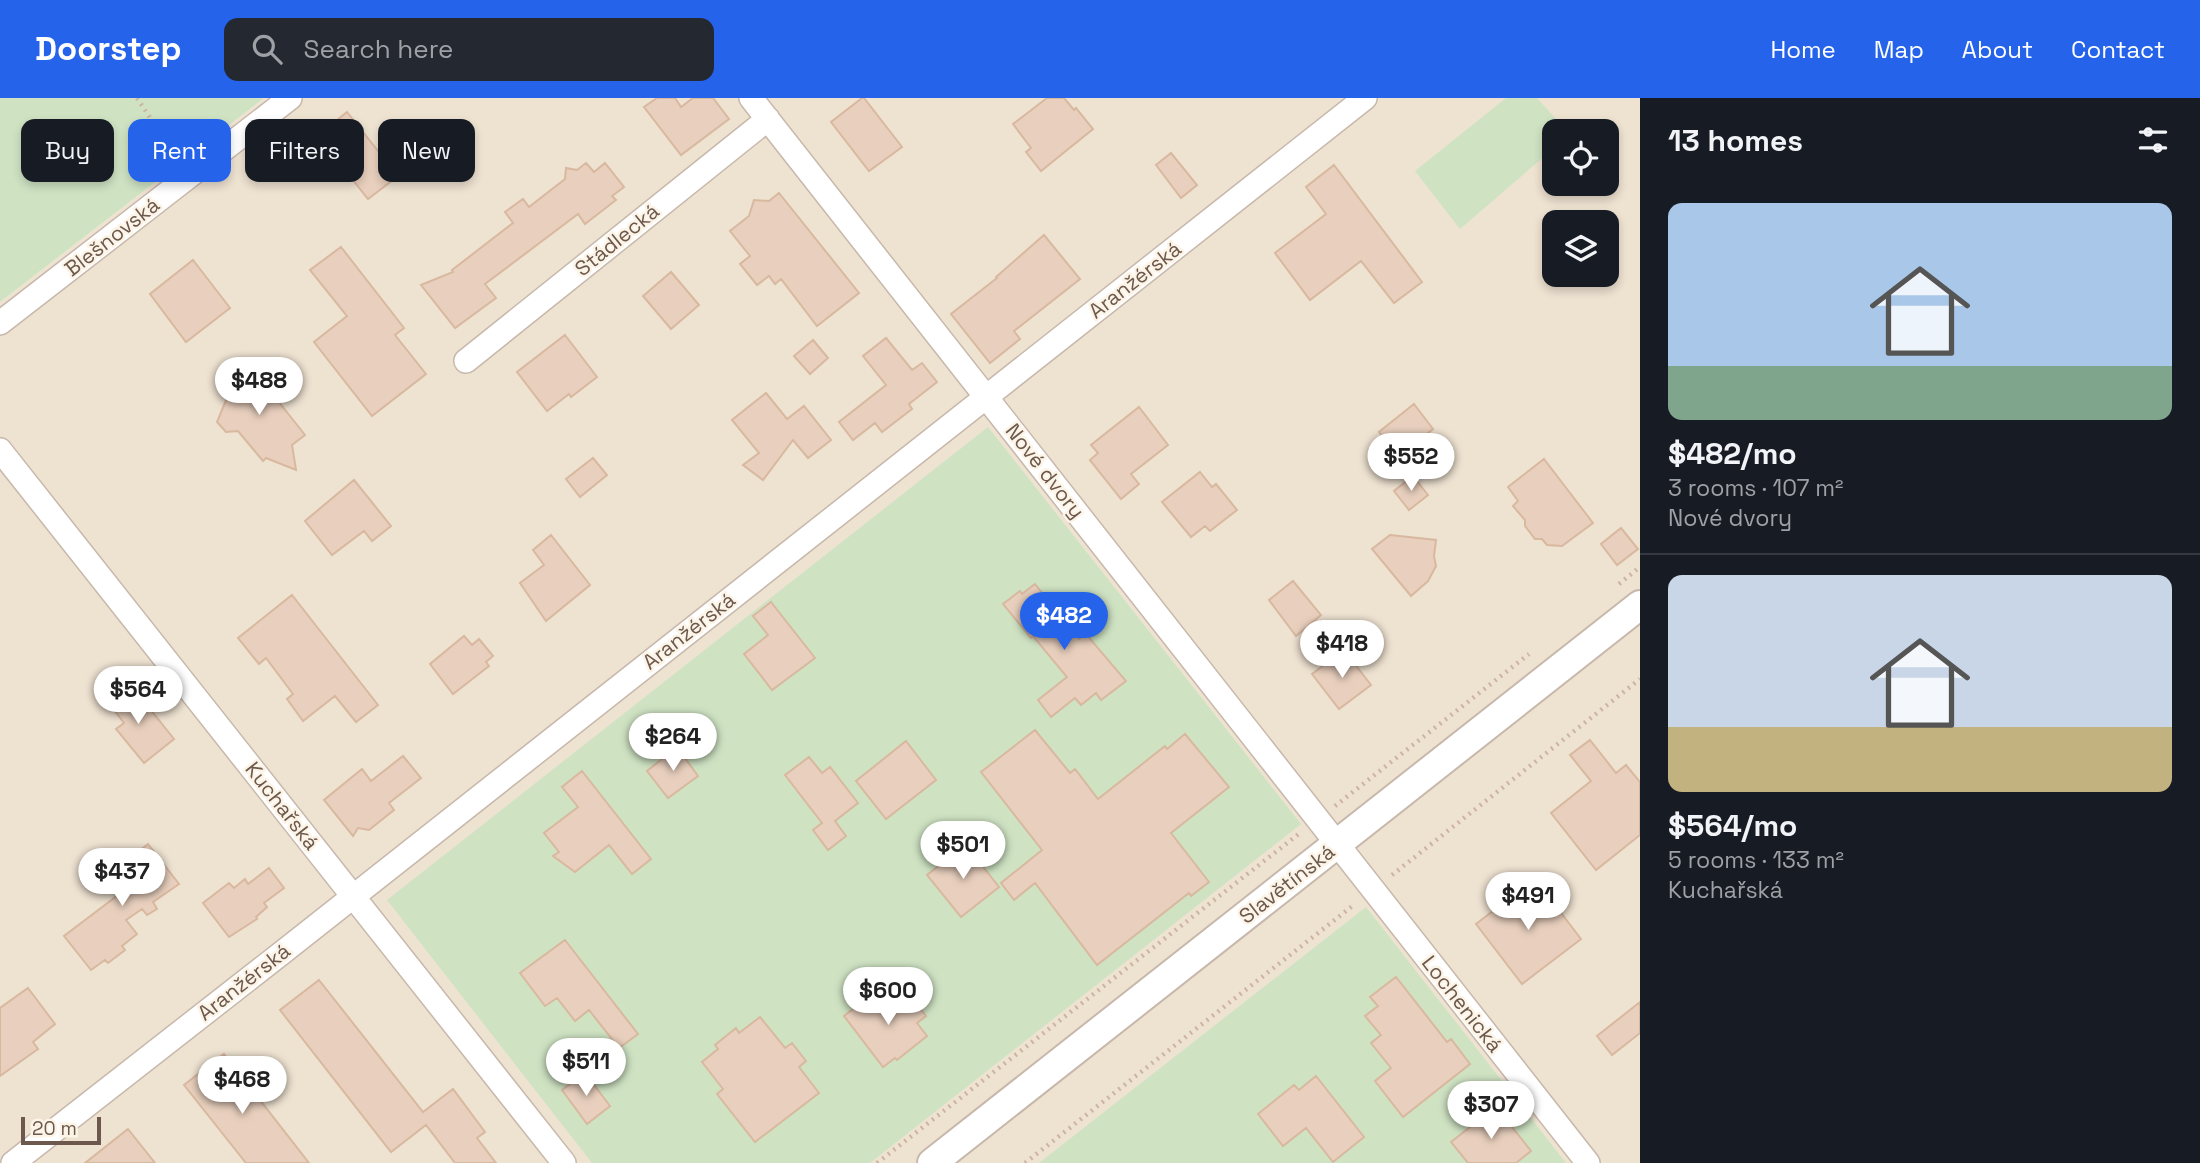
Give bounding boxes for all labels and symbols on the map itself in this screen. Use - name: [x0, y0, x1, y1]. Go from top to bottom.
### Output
- street label: Blešnovská: [59, 191, 165, 282]
- street label: Stádlecká: [569, 197, 664, 282]
- street label: Aranžérská: [1083, 235, 1187, 324]
- pin: $488: [218, 358, 300, 417]
- street label: Nové dvory: [1000, 418, 1091, 524]
- pin: $552: [1370, 434, 1452, 493]
- street label: Aranžérská: [637, 586, 741, 675]
- pin: $482: [1023, 592, 1105, 652]
- pin: $418: [1301, 620, 1383, 680]
- pin: $564: [97, 666, 179, 726]
- pin: $264: [632, 714, 714, 773]
- street label: Kuchařská: [239, 756, 325, 855]
- pin: $501: [922, 822, 1004, 881]
- street label: Slavětínská: [1233, 838, 1340, 929]
- pin: $437: [81, 848, 163, 908]
- pin: $491: [1487, 872, 1569, 932]
- street label: Aranžérská: [192, 937, 296, 1026]
- street label: Lochenická: [1416, 950, 1509, 1058]
- pin: $600: [847, 968, 929, 1027]
- pin: $511: [545, 1038, 627, 1098]
- pin: $468: [201, 1056, 283, 1116]
- pin: $307: [1450, 1082, 1532, 1141]
- scale bar: [21, 1114, 102, 1146]

